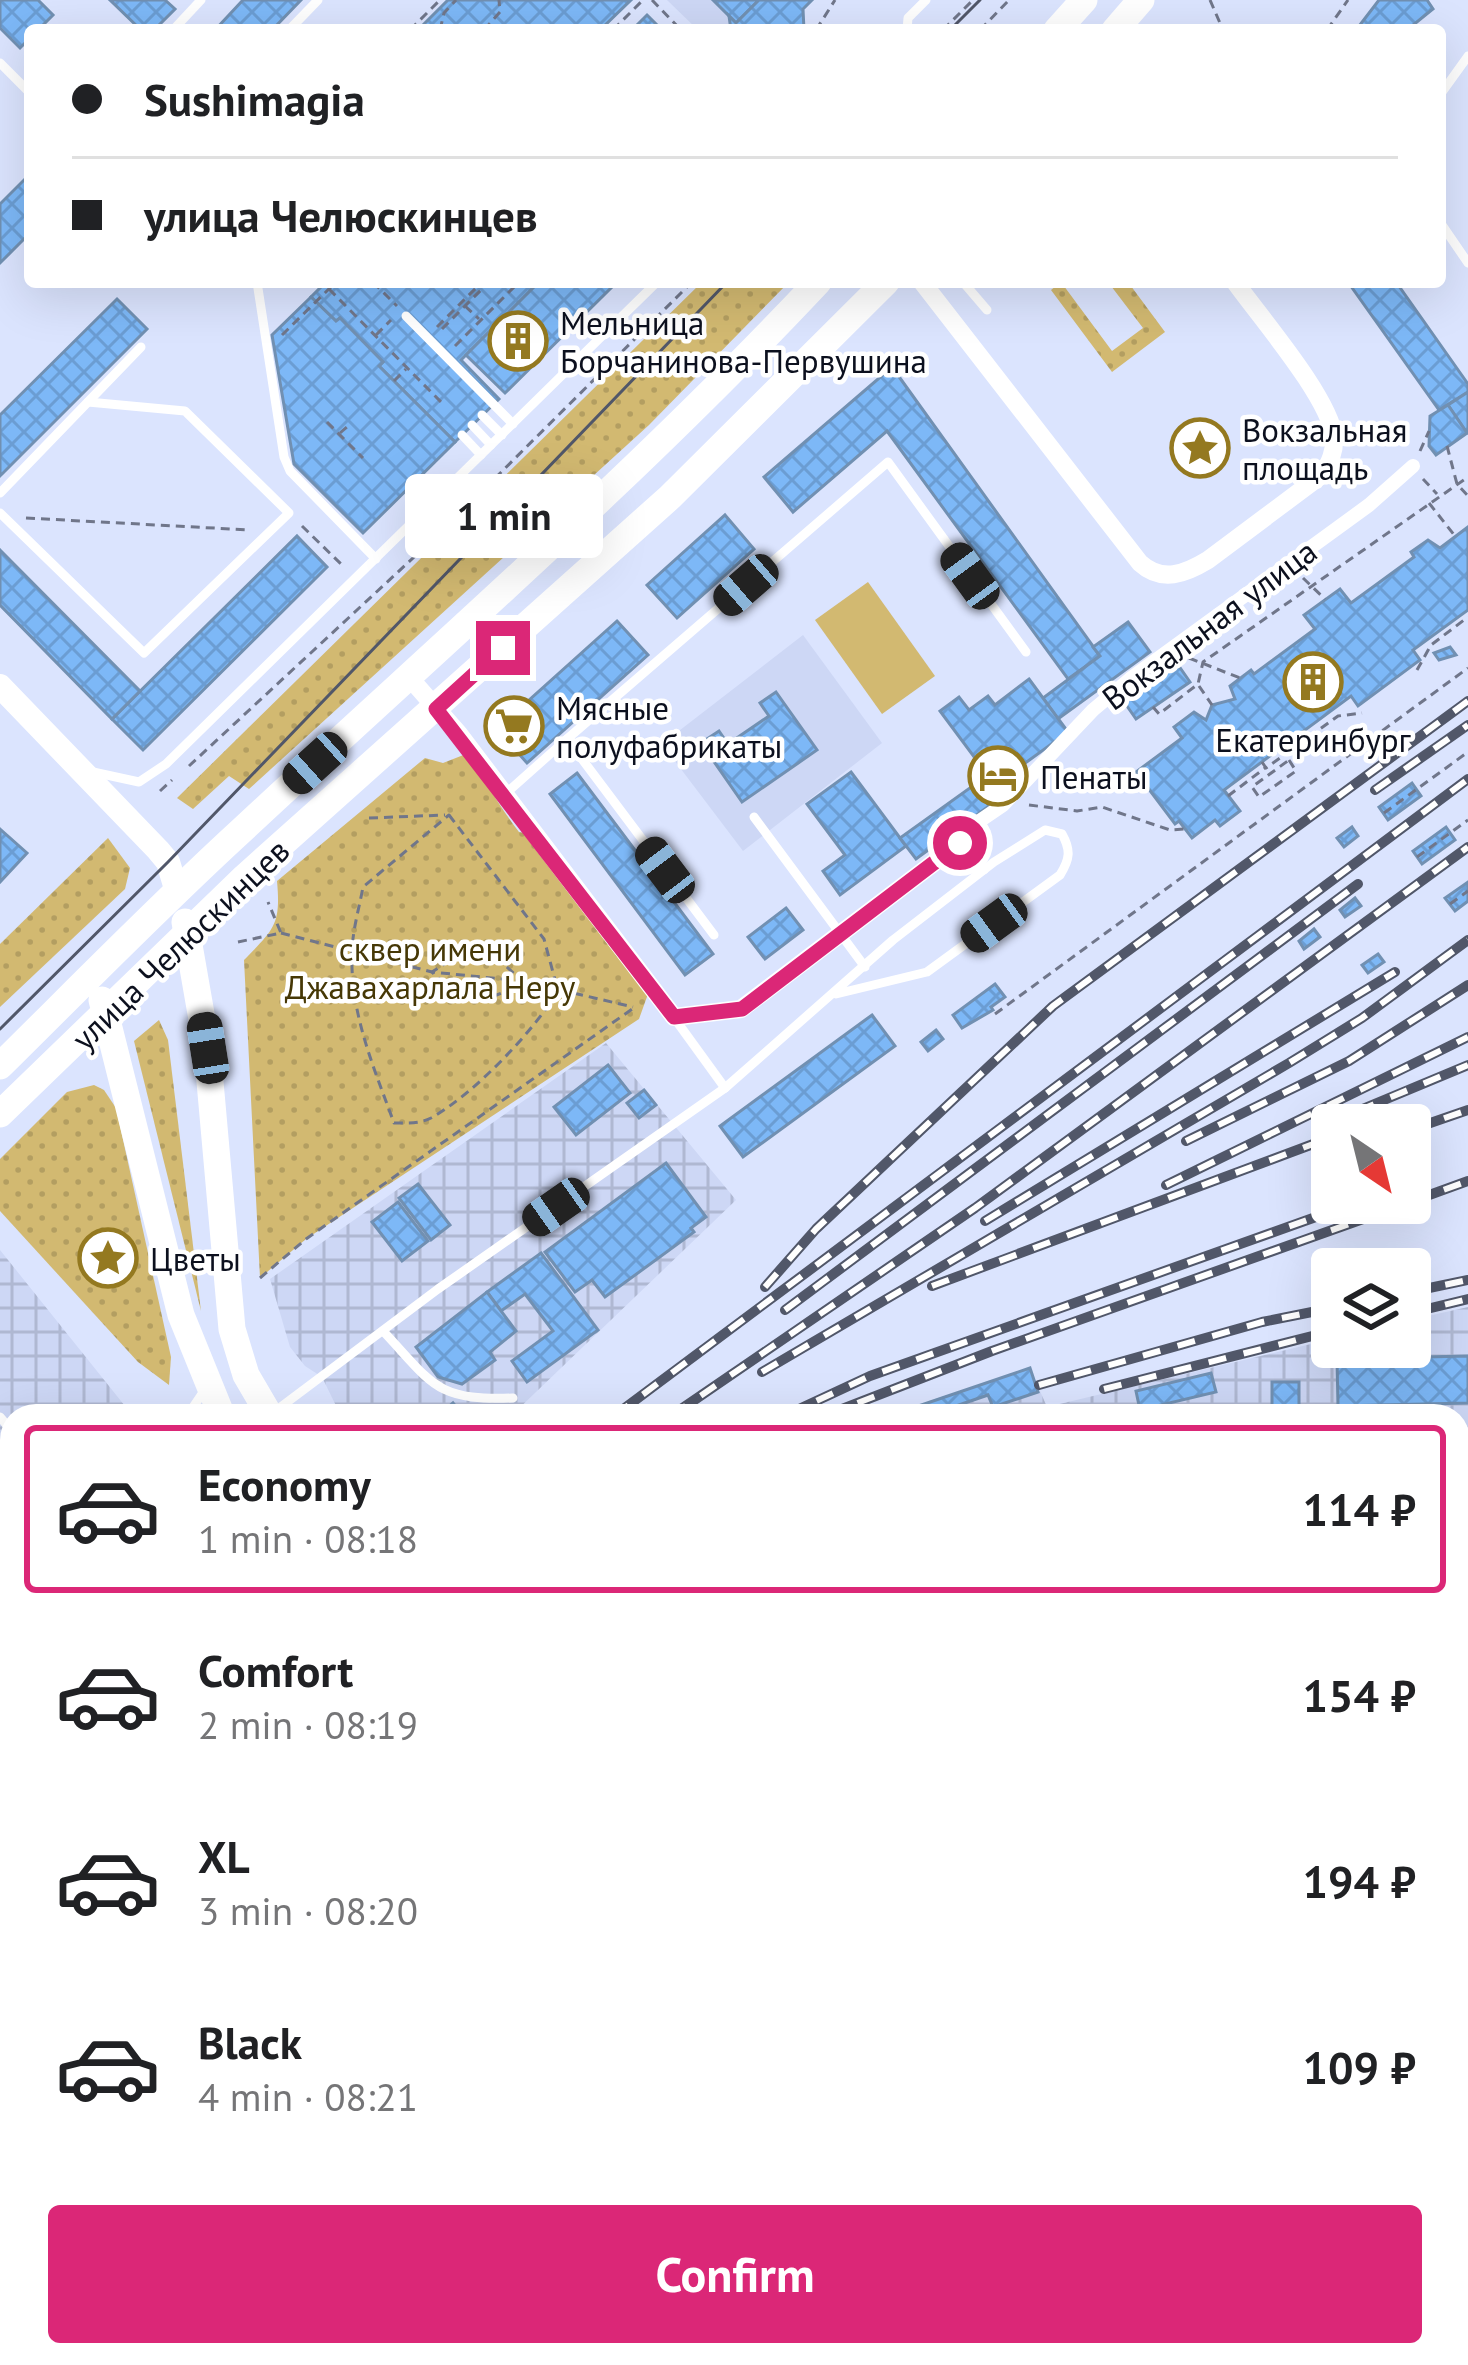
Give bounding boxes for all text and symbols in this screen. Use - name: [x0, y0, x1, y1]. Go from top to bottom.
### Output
- text: Sushimagia: [144, 70, 365, 128]
- text: улица Челюскинцев: [144, 186, 538, 244]
- place label: Мельница Борчанинова-Первушина: [560, 301, 927, 382]
- building icon: Мельница Борчанинова-Первушина: [487, 310, 549, 372]
- place label: Вокзальная площадь: [1242, 408, 1407, 489]
- place icon: Вокзальная площадь: [1169, 417, 1231, 479]
- callout: 1 min: [404, 474, 602, 558]
- text: 1 min: [456, 490, 552, 541]
- street label: Вокзальная улица: [1093, 529, 1325, 719]
- car: [934, 536, 1006, 616]
- car: [707, 548, 785, 622]
- route end: [476, 621, 530, 675]
- building icon: Екатеринбург: [1282, 651, 1344, 713]
- place label: Мясные полуфабрикаты: [556, 686, 782, 767]
- supermarket icon: Мясные полуфабрикаты: [483, 695, 545, 757]
- place label: Екатеринбург: [1215, 718, 1412, 761]
- car: [276, 726, 354, 800]
- hotel icon: Пенаты: [967, 745, 1029, 807]
- place label: Пенаты: [1040, 755, 1148, 798]
- route start: [933, 816, 987, 870]
- street label: улица Челюскинцев: [62, 829, 298, 1059]
- car: [629, 830, 701, 910]
- car: [954, 887, 1034, 959]
- park label: сквер имени Джавахарлала Неру: [285, 927, 576, 1008]
- car: [185, 1010, 231, 1086]
- north arrow: [1311, 1104, 1431, 1224]
- map controls: [1311, 1104, 1431, 1368]
- car: [516, 1172, 596, 1242]
- place icon: Цветы: [77, 1227, 139, 1289]
- place label: Цветы: [150, 1237, 241, 1280]
- button: layers: [1311, 1248, 1431, 1368]
- icon: car: [54, 1455, 162, 1563]
- text: Economy: [198, 1455, 371, 1513]
- text: 114 ₽: [1303, 1480, 1416, 1538]
- text: 1 min · 08:18: [198, 1513, 418, 1564]
- icon: car: [54, 1641, 162, 1749]
- text: Comfort: [198, 1641, 353, 1699]
- text: 154 ₽: [1303, 1666, 1416, 1724]
- text: 2 min · 08:19: [198, 1699, 418, 1750]
- icon: car: [54, 1827, 162, 1935]
- text: XL: [198, 1827, 250, 1885]
- text: 194 ₽: [1303, 1852, 1416, 1910]
- text: 3 min · 08:20: [198, 1885, 418, 1936]
- icon: car: [54, 2013, 162, 2121]
- text: Black: [198, 2013, 302, 2071]
- text: 109 ₽: [1303, 2038, 1416, 2096]
- text: 4 min · 08:21: [198, 2071, 418, 2122]
- button: Confirm: [48, 2205, 1422, 2343]

